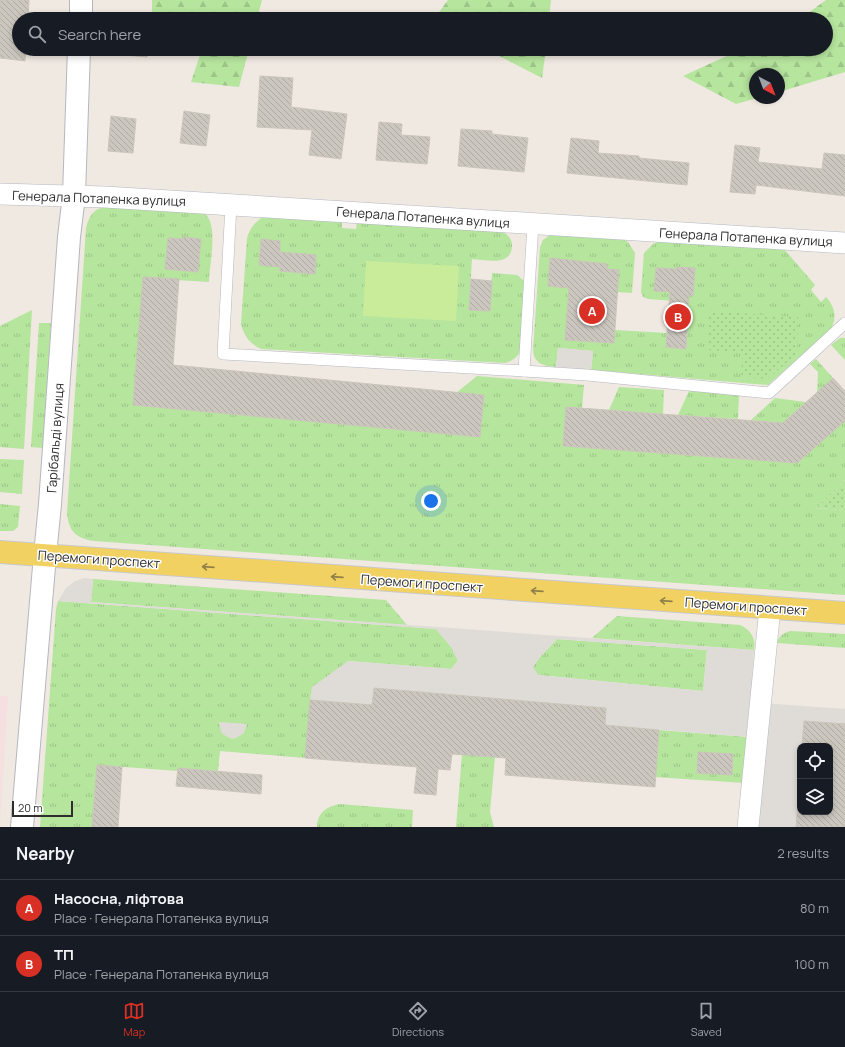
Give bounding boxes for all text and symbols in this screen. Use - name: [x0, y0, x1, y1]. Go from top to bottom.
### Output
- search box: [12, 12, 833, 56]
- icon: search: [26, 23, 48, 45]
- text: Search here: [58, 24, 141, 45]
- north arrow: [749, 68, 785, 104]
- street label: Генерала Потапенка вулиця: [12, 186, 186, 210]
- street label: Генерала Потапенка вулиця: [336, 202, 510, 232]
- street label: Генерала Потапенка вулиця: [659, 223, 833, 251]
- pin: A: [579, 296, 605, 326]
- pin: B: [665, 302, 691, 332]
- street label: Гарібальді вулиця: [42, 382, 68, 494]
- your location: [421, 491, 441, 511]
- street label: Перемоги проспект: [37, 546, 161, 572]
- one-way arrow: [202, 564, 215, 571]
- street label: Перемоги проспект: [360, 570, 484, 596]
- one-way arrow: [331, 573, 344, 580]
- one-way arrow: [531, 588, 544, 595]
- street label: Перемоги проспект: [684, 593, 808, 619]
- one-way arrow: [660, 597, 673, 604]
- map controls: [797, 743, 833, 815]
- button: locate: [797, 743, 833, 779]
- button: layers: [797, 779, 833, 815]
- scale bar: [12, 799, 73, 818]
- text: 20 m: [18, 800, 43, 815]
- text: Nearby: [16, 842, 74, 865]
- text: 2 results: [777, 844, 829, 862]
- text: Насосна, ліфтова: [54, 888, 184, 909]
- text: A: [25, 899, 33, 917]
- text: 80 m: [800, 899, 829, 917]
- text: Place · Генерала Потапенка вулиця: [54, 909, 269, 927]
- text: ТП: [54, 944, 74, 965]
- text: B: [25, 955, 33, 973]
- text: 100 m: [794, 955, 829, 973]
- text: Place · Генерала Потапенка вулиця: [54, 965, 269, 983]
- tab: Map: [123, 1000, 145, 1039]
- tab: Directions: [392, 1000, 444, 1039]
- tab: Saved: [691, 1000, 722, 1039]

